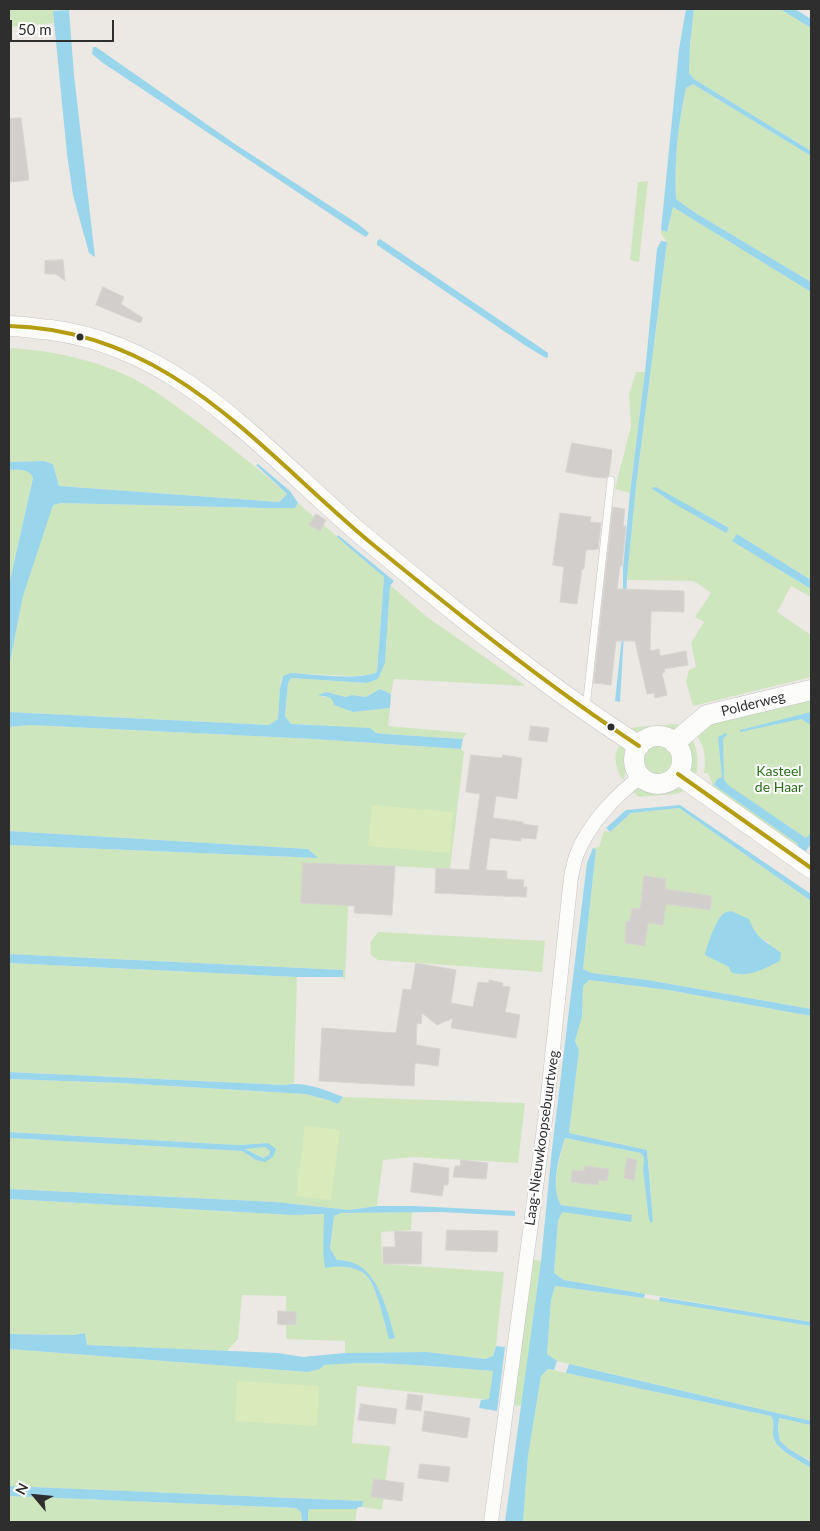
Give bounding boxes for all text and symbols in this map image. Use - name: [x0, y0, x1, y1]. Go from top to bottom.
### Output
- scale bar: [12, 10, 116, 42]
- text: 50 m: [18, 20, 52, 38]
- unlabelled marker: [75, 332, 85, 342]
- street label: Polderweg: [719, 688, 787, 720]
- unlabelled marker: [606, 722, 616, 732]
- park label: Kasteel de Haar: [755, 763, 803, 796]
- street label: Laag-Nieuwkoopsebuurtweg: [521, 1049, 563, 1227]
- north arrow: [10, 1471, 60, 1521]
- text: N: [11, 1480, 31, 1497]

